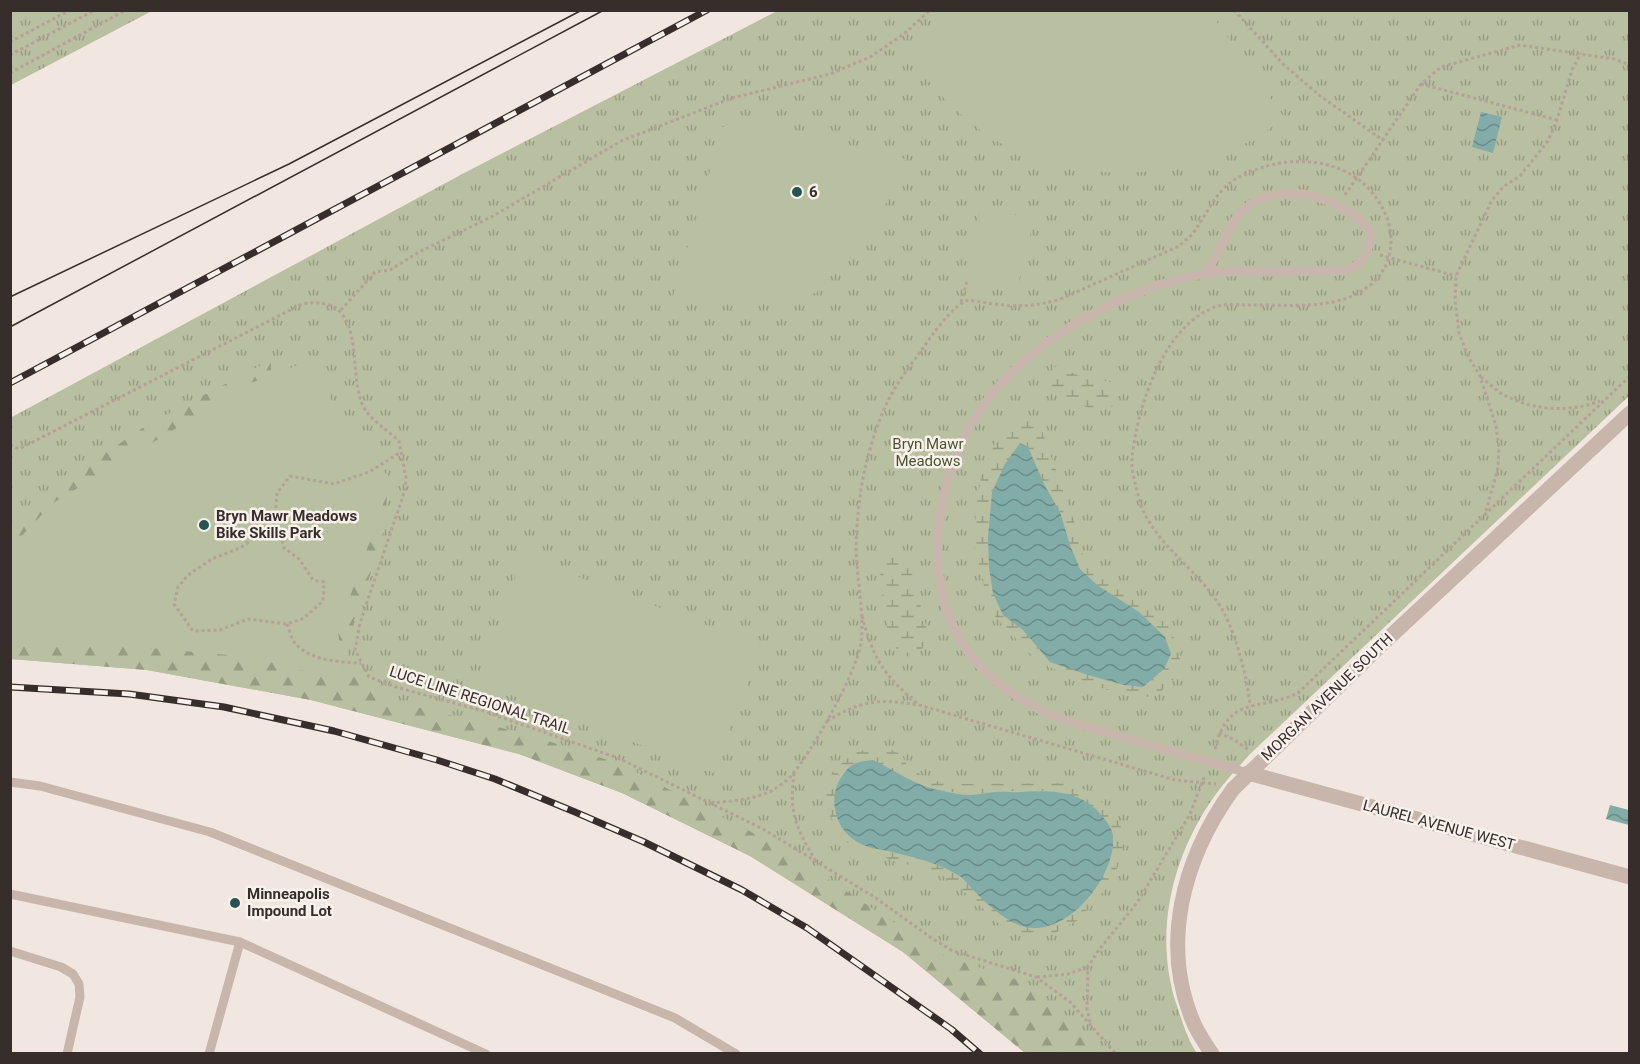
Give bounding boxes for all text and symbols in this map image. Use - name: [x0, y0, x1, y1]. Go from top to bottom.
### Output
- place label: 6: [809, 183, 818, 201]
- marker: 6: [790, 185, 804, 199]
- park label: Bryn Mawr Meadows: [892, 435, 964, 470]
- place label: Bryn Mawr Meadows Bike Skills Park: [216, 507, 357, 542]
- marker: Bryn Mawr Meadows Bike Skills Park: [197, 518, 211, 532]
- street label: MORGAN AVENUE SOUTH: [1258, 630, 1396, 764]
- street label: LUCE LINE REGIONAL TRAIL: [387, 662, 573, 738]
- street label: LAUREL AVENUE WEST: [1361, 796, 1517, 854]
- place label: Minneapolis Impound Lot: [247, 885, 332, 920]
- marker: Minneapolis Impound Lot: [228, 896, 242, 910]

